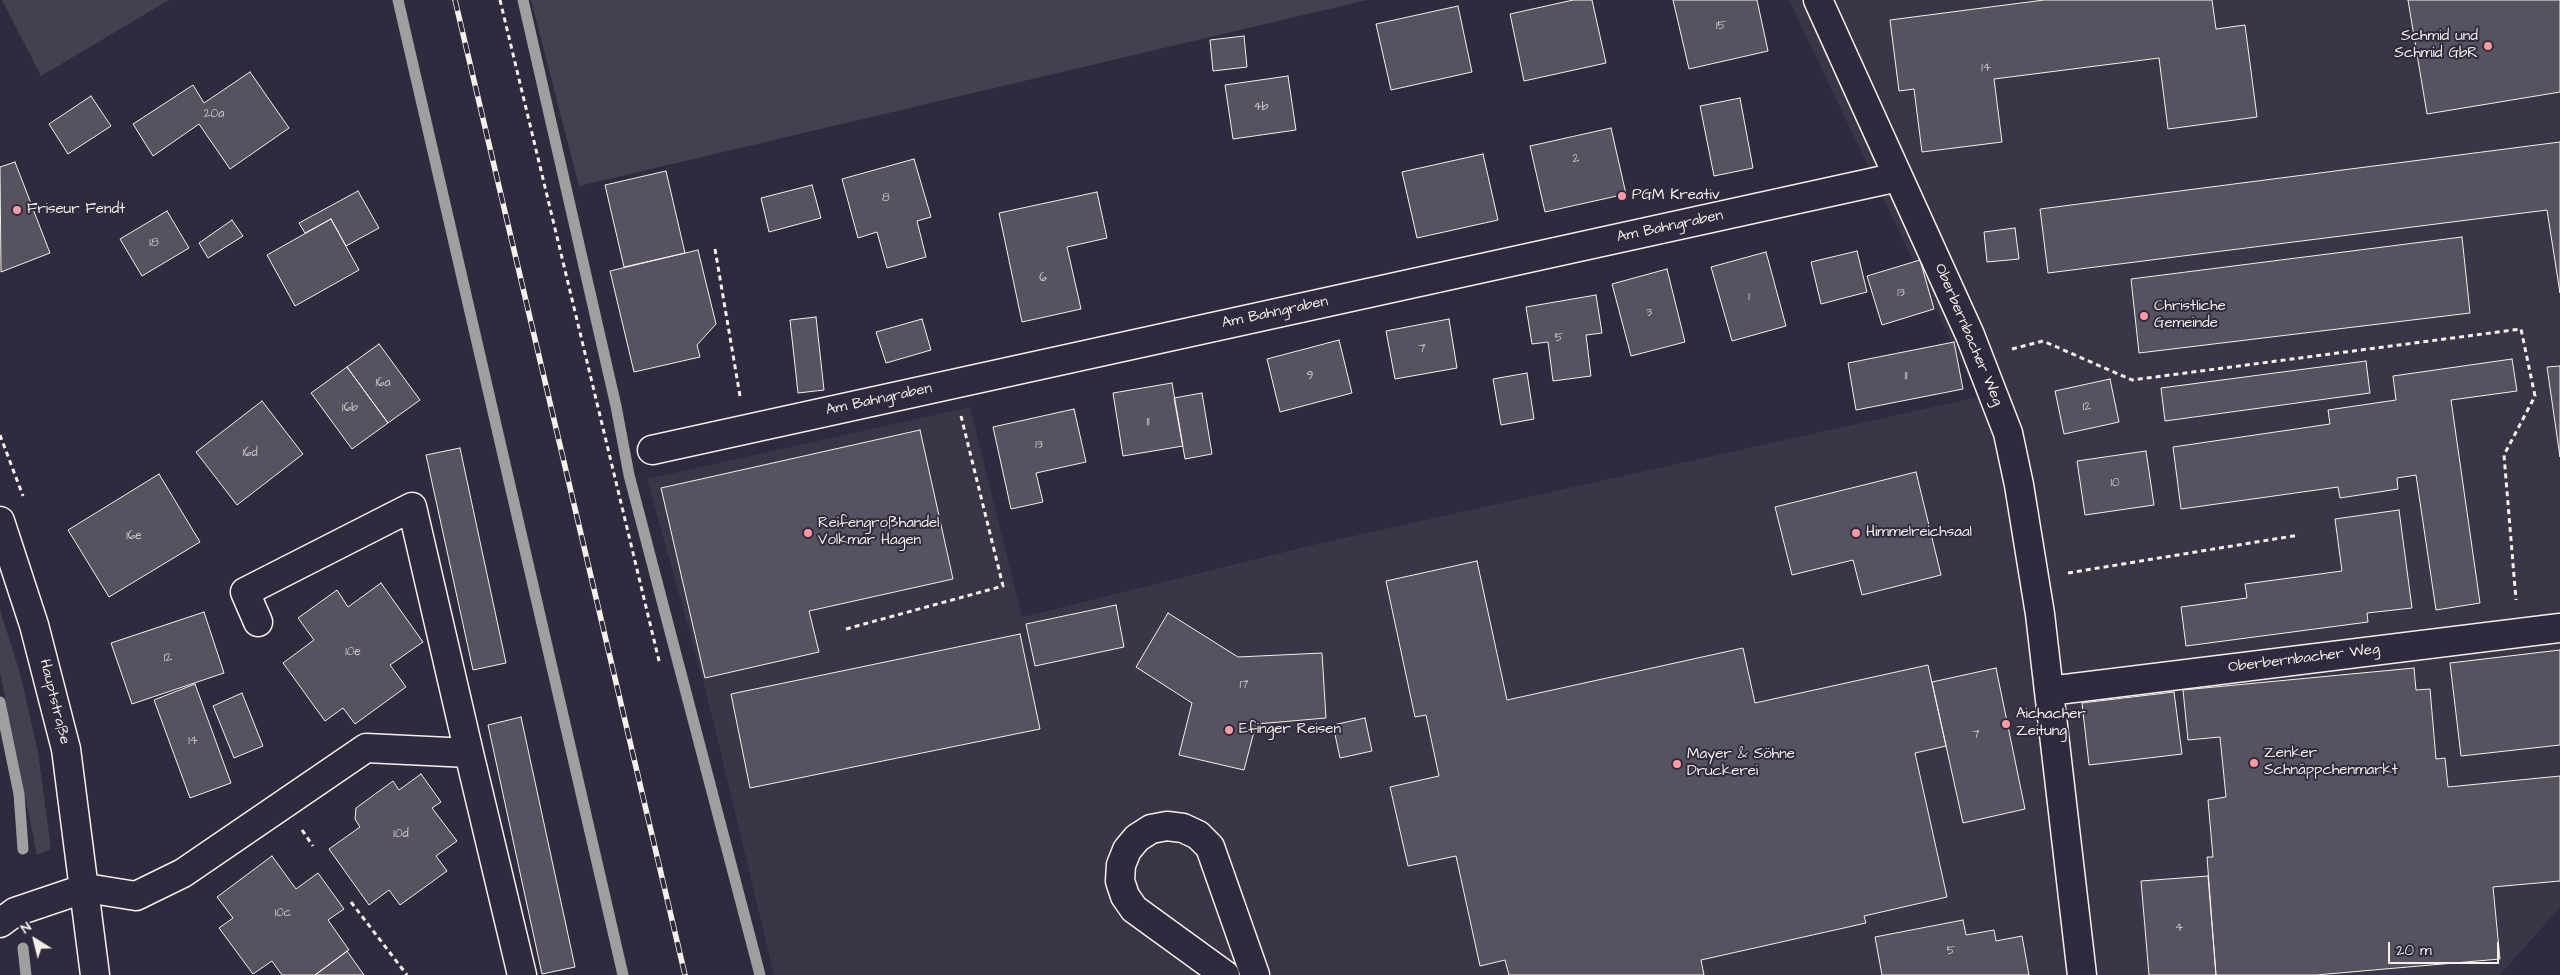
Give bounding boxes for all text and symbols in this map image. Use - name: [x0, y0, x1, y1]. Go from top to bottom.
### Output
- house number: 15: [1716, 19, 1726, 33]
- place label: Schmid und Schmid GbR: [2394, 28, 2478, 63]
- marker: Schmid und Schmid GbR: [2482, 40, 2494, 52]
- house number: 14: [1981, 61, 1991, 75]
- house number: 4b: [1254, 100, 1268, 114]
- house number: 20a: [204, 107, 224, 121]
- house number: 2: [1573, 152, 1579, 166]
- place label: PGM Kreativ: [1632, 187, 1720, 205]
- marker: PGM Kreativ: [1616, 190, 1628, 202]
- house number: 8: [882, 191, 890, 205]
- place label: Friseur Fendt: [27, 201, 125, 219]
- marker: Friseur Fendt: [11, 204, 23, 216]
- street label: Am Bahngraben: [1615, 207, 1725, 247]
- house number: 18: [149, 236, 159, 250]
- street label: Oberbernbacher Weg: [1930, 261, 2006, 409]
- house number: 6: [1039, 271, 1047, 285]
- house number: 13: [1897, 286, 1905, 300]
- house number: 1: [1748, 290, 1750, 304]
- street label: Am Bahngraben: [1220, 293, 1330, 333]
- place label: Christliche Gemeinde: [2154, 298, 2226, 333]
- house number: 3: [1646, 306, 1652, 320]
- marker: Christliche Gemeinde: [2138, 310, 2150, 322]
- house number: 5: [1555, 331, 1563, 345]
- house number: 7: [1418, 342, 1426, 356]
- house number: 9: [1307, 369, 1313, 383]
- house number: 11: [1904, 369, 1908, 383]
- house number: 16a: [375, 376, 391, 390]
- street label: Am Bahngraben: [824, 380, 934, 420]
- house number: 12: [2083, 400, 2091, 414]
- house number: 16b: [342, 401, 358, 415]
- house number: 11: [1146, 415, 1150, 429]
- house number: 13: [1035, 438, 1043, 452]
- house number: 16d: [242, 446, 258, 460]
- house number: 10: [2110, 476, 2120, 490]
- place label: Reifengroßhandel Volkmar Hagen: [818, 515, 939, 550]
- place label: Himmelreichsaal: [1866, 524, 1972, 542]
- marker: Reifengroßhandel Volkmar Hagen: [802, 527, 814, 539]
- marker: Himmelreichsaal: [1850, 527, 1862, 539]
- house number: 16e: [126, 529, 142, 543]
- street label: Oberbernbacher Weg: [2227, 641, 2381, 677]
- house number: 10e: [345, 645, 361, 659]
- house number: 12: [164, 651, 172, 665]
- street label: Hauptstraße: [35, 658, 73, 746]
- house number: 17: [1240, 678, 1248, 692]
- place label: Aichacher Zeitung: [2016, 706, 2086, 741]
- marker: Aichacher Zeitung: [2000, 718, 2012, 730]
- place label: Efinger Reisen: [1239, 721, 1341, 739]
- marker: Efinger Reisen: [1223, 724, 1235, 736]
- house number: 7: [1972, 728, 1980, 742]
- house number: 14: [188, 734, 198, 748]
- place label: Zenker Schnäppchenmarkt: [2264, 745, 2398, 780]
- place label: Mayer & Söhne Druckerei: [1687, 746, 1795, 781]
- marker: Zenker Schnäppchenmarkt: [2248, 757, 2260, 769]
- marker: Mayer & Söhne Druckerei: [1671, 758, 1683, 770]
- house number: 10d: [393, 827, 409, 841]
- house number: 10c: [275, 906, 291, 920]
- north arrow: [10, 915, 60, 965]
- text: N: [17, 917, 36, 939]
- house number: 4: [2175, 921, 2183, 935]
- scale bar: [2390, 932, 2501, 964]
- text: 20 m: [2396, 940, 2432, 961]
- house number: 5: [1947, 944, 1955, 958]

